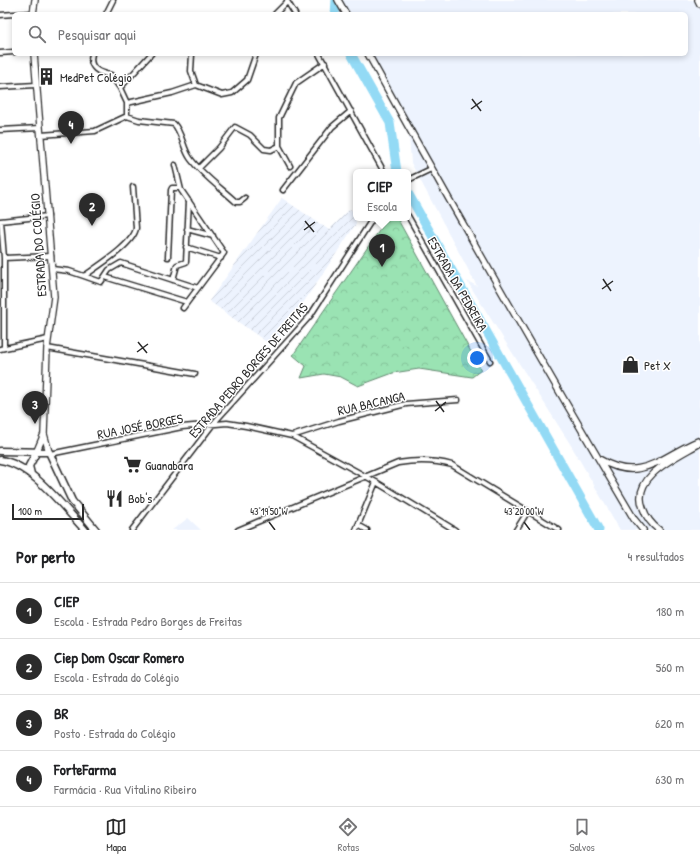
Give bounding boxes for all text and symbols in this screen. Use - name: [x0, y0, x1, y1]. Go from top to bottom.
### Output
- search box: [12, 12, 688, 56]
- icon: search: [26, 23, 48, 45]
- text: Pesquisar aqui: [58, 24, 136, 45]
- building icon: MedPet Colégio: [37, 67, 57, 87]
- place label: MedPet Colégio: [60, 68, 132, 86]
- pin: 4: [58, 111, 84, 144]
- popup: [353, 169, 411, 221]
- text: CIEP: [367, 176, 393, 197]
- street label: ESTRADA DO COLÉGIO: [25, 193, 51, 297]
- pin: 2: [79, 193, 105, 226]
- text: Escola: [367, 197, 397, 215]
- pin: 1: [369, 234, 395, 267]
- street label: ESTRADA DA PEDREIRA: [424, 234, 493, 335]
- street label: ESTRADA PEDRO BORGES DE FREITAS: [184, 299, 312, 441]
- your location: [467, 348, 487, 368]
- shop icon: Pet X: [621, 355, 641, 375]
- place label: Pet X: [644, 356, 671, 374]
- street label: RUA BACANGA: [336, 386, 407, 419]
- pin: 3: [22, 391, 48, 424]
- street label: RUA JOSÉ BORGES: [96, 409, 184, 443]
- supermarket icon: Guanabara: [122, 455, 142, 475]
- place label: Guanabara: [145, 456, 193, 474]
- restaurant icon: Bob's: [105, 488, 125, 508]
- place label: Bob's: [128, 489, 152, 507]
- scale bar: [12, 502, 84, 521]
- text: 100 m: [18, 504, 42, 518]
- text: 43°19'50"W: [250, 505, 289, 518]
- text: 43°20'00"W: [504, 505, 545, 518]
- text: Por perto: [16, 545, 75, 568]
- text: 4 resultados: [627, 547, 684, 565]
- text: CIEP: [54, 591, 80, 612]
- text: 1: [27, 602, 31, 620]
- text: 180 m: [656, 602, 684, 620]
- text: Escola · Estrada Pedro Borges de Freitas: [54, 612, 242, 630]
- text: Ciep Dom Oscar Romero: [54, 647, 184, 668]
- text: 2: [26, 658, 32, 676]
- text: 560 m: [656, 658, 684, 676]
- text: Escola · Estrada do Colégio: [54, 668, 179, 686]
- text: BR: [54, 703, 68, 724]
- text: 3: [26, 714, 32, 732]
- text: 620 m: [655, 714, 684, 732]
- text: Posto · Estrada do Colégio: [54, 724, 176, 742]
- text: ForteFarma: [54, 759, 116, 780]
- text: 4: [27, 770, 31, 788]
- text: 630 m: [655, 770, 684, 788]
- text: Farmácia · Rua Vitalino Ribeiro: [54, 780, 197, 798]
- tab: Mapa: [105, 816, 127, 854]
- tab: Rotas: [337, 816, 359, 854]
- tab: Salvos: [570, 816, 595, 854]

